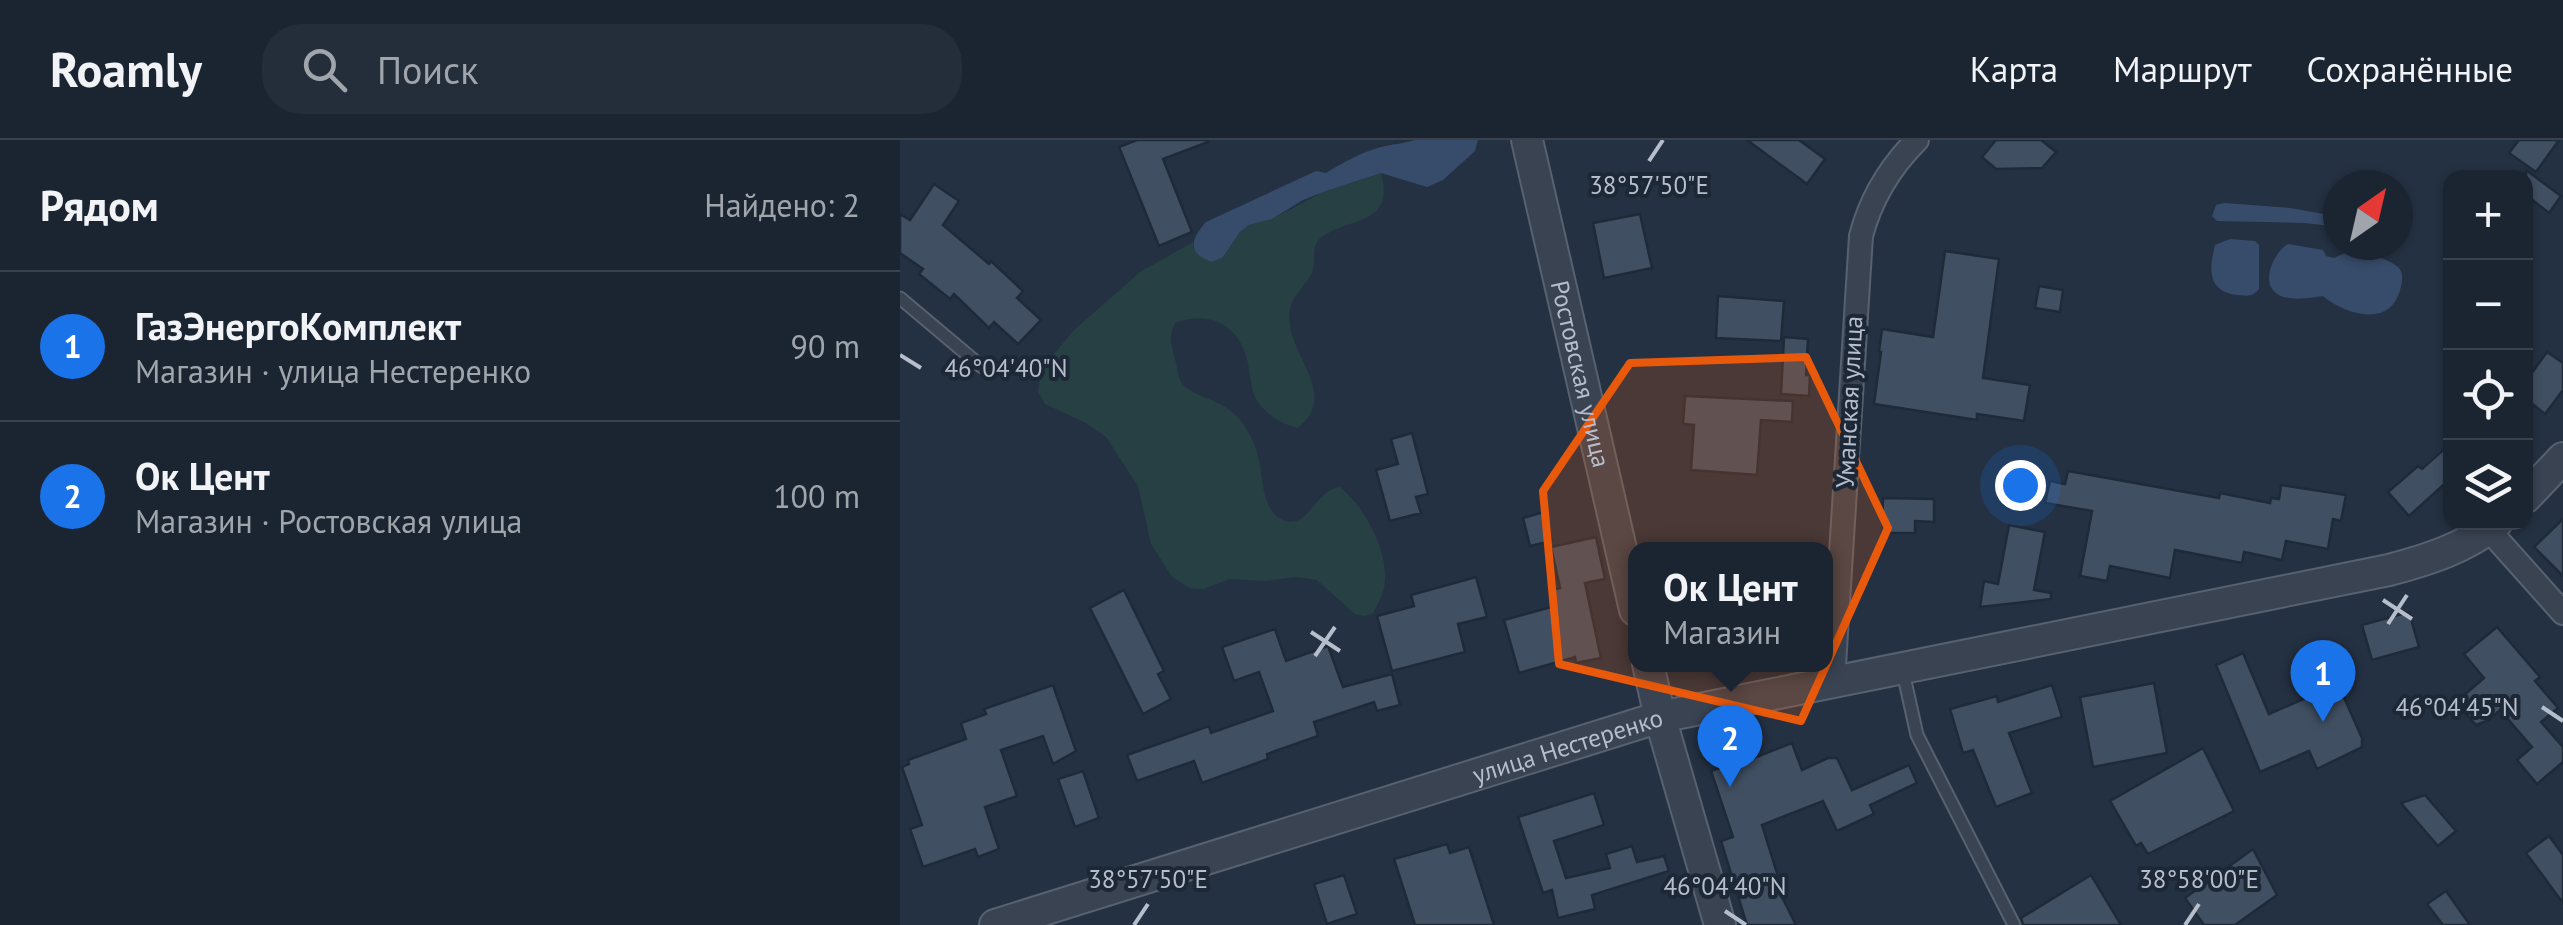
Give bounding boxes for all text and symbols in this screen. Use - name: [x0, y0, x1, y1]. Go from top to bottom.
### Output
- search box: [262, 24, 962, 114]
- text: Roamly: [50, 38, 202, 100]
- icon: search: [297, 42, 352, 97]
- text: Поиск: [377, 45, 478, 94]
- text: Карта: [1970, 46, 2058, 92]
- text: Маршрут: [2113, 46, 2252, 92]
- text: Сохранённые: [2307, 46, 2513, 92]
- text: 38°57'50"E: [1589, 169, 1709, 201]
- north arrow: [2323, 170, 2413, 260]
- map controls: [2443, 170, 2533, 530]
- button: +: [2443, 170, 2533, 260]
- text: Рядом: [40, 178, 159, 233]
- text: Найдено: 2: [704, 184, 860, 226]
- button: −: [2443, 260, 2533, 350]
- street label: Ростовская улица: [1544, 277, 1618, 470]
- text: ГазЭнергоКомплект: [135, 301, 461, 350]
- street label: Уманская улица: [1829, 315, 1869, 489]
- text: 1: [63, 325, 82, 367]
- text: 90 m: [791, 325, 860, 367]
- text: Магазин · улица Нестеренко: [135, 350, 531, 392]
- button: locate: [2443, 350, 2533, 440]
- text: 46°04'40"N: [944, 352, 1068, 384]
- button: layers: [2443, 440, 2533, 530]
- text: Ок Цент: [135, 451, 270, 500]
- your location: [1995, 460, 2046, 511]
- text: 2: [63, 475, 82, 517]
- text: 100 m: [773, 475, 860, 517]
- text: Магазин · Ростовская улица: [135, 500, 522, 542]
- popup: [1628, 542, 1833, 672]
- text: Ок Цент: [1663, 562, 1798, 611]
- text: Магазин: [1663, 611, 1781, 653]
- pin: 1: [2290, 640, 2356, 722]
- text: 46°04'45"N: [2395, 691, 2519, 723]
- street label: улица Нестеренко: [1469, 701, 1667, 791]
- pin: 2: [1698, 704, 1762, 787]
- text: 38°57'50"E: [1088, 863, 1208, 895]
- text: 38°58'00"E: [2139, 863, 2259, 895]
- text: 46°04'40"N: [1663, 870, 1787, 902]

